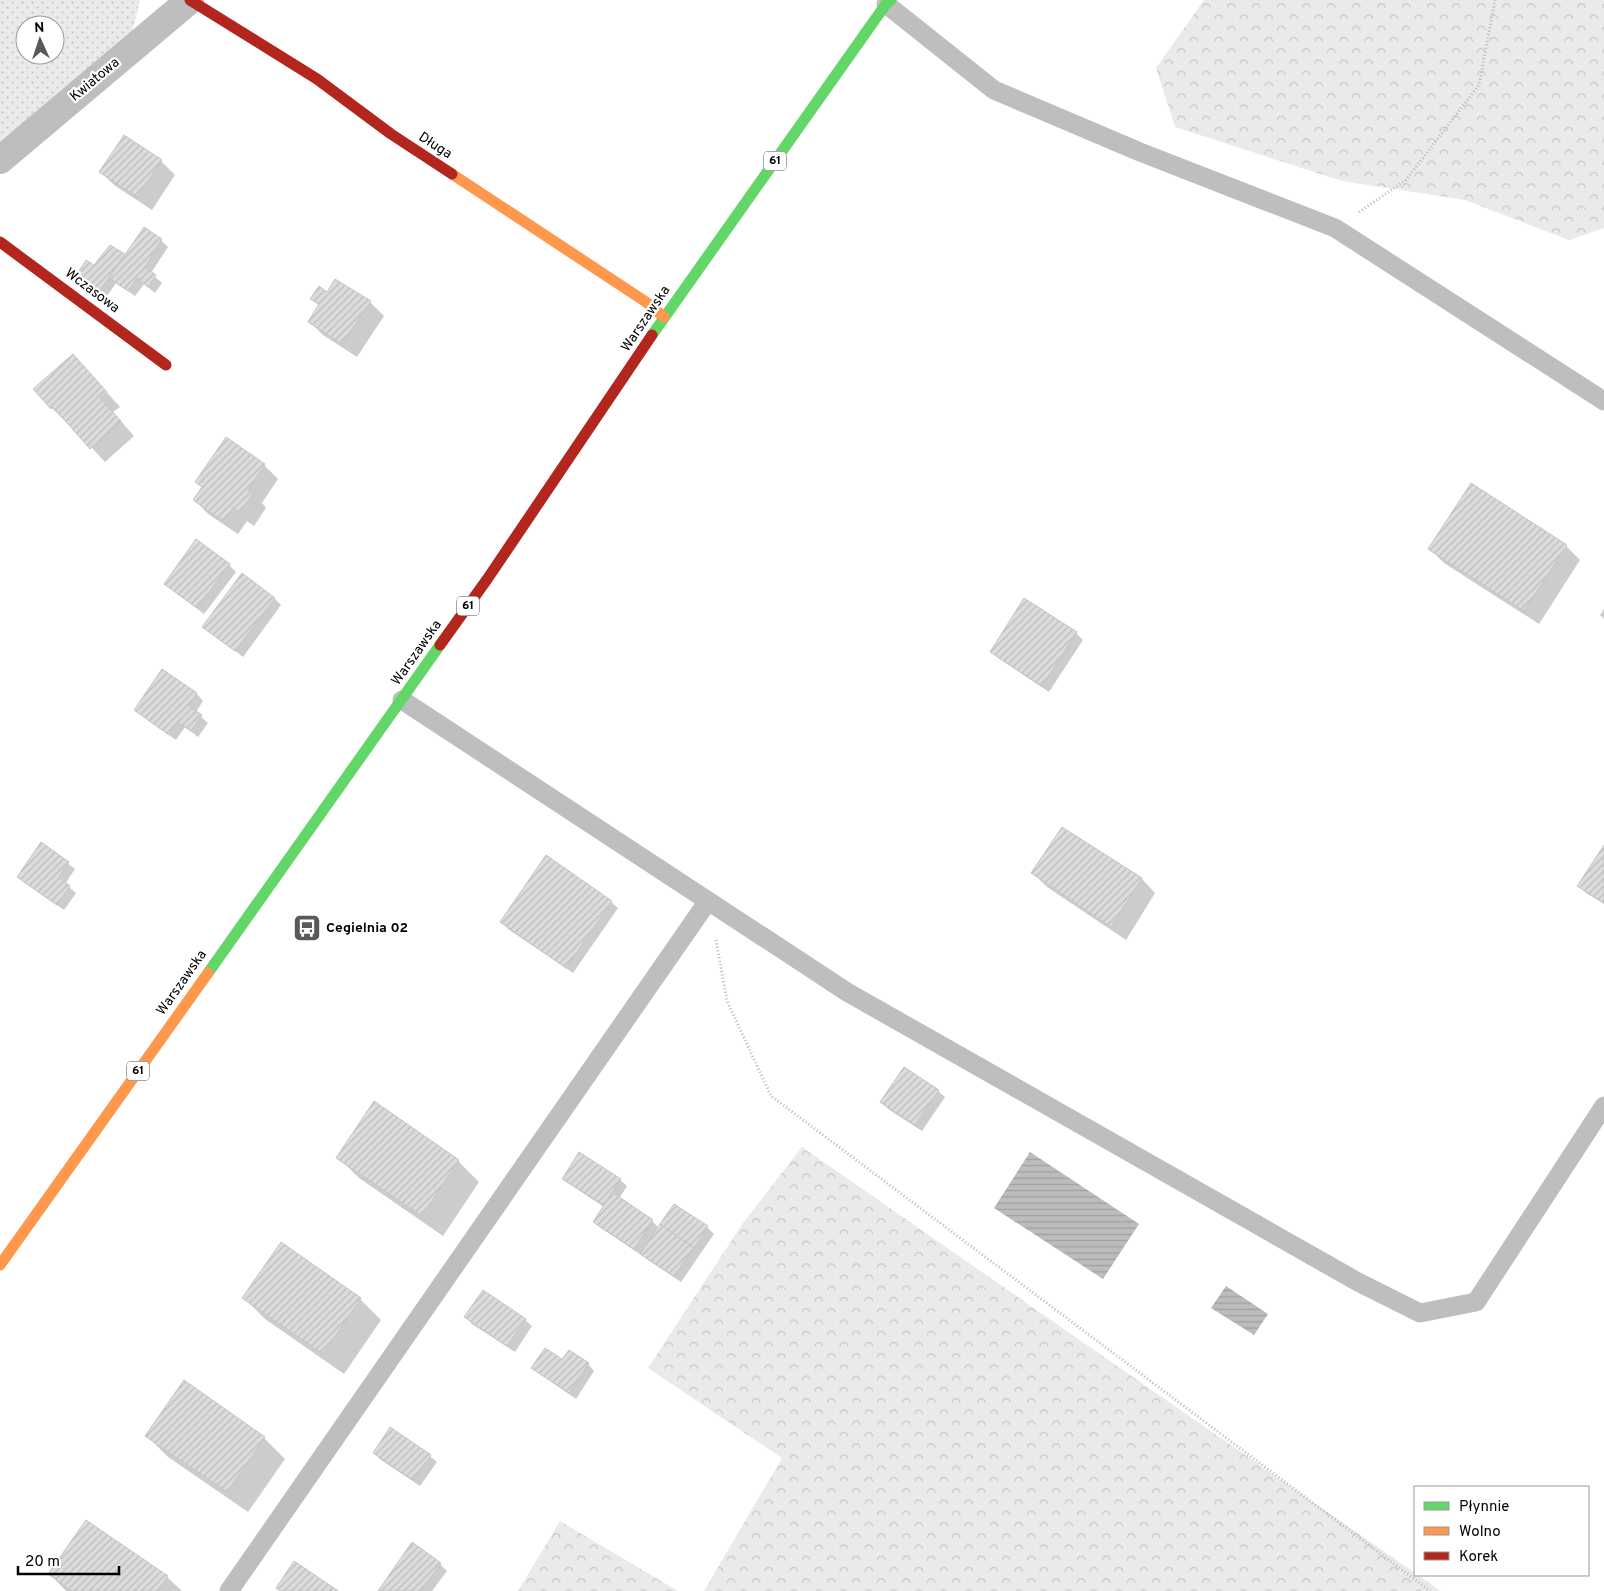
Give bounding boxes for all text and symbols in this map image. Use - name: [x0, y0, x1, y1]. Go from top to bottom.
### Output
- north arrow: [15, 15, 65, 65]
- text: N: [34, 20, 45, 37]
- street label: Kwiatowa: [67, 54, 123, 106]
- street label: Długa: [415, 129, 455, 163]
- road number: 61: [764, 152, 786, 170]
- street label: Wczasowa: [61, 265, 123, 317]
- street label: Warszawska: [618, 283, 674, 355]
- road number: 61: [457, 596, 479, 616]
- street label: Warszawska: [388, 617, 446, 689]
- bus stop icon: Cegielnia 02: [292, 913, 322, 943]
- place label: Cegielnia 02: [326, 920, 408, 937]
- street label: Warszawska: [153, 947, 211, 1019]
- road number: 61: [127, 1062, 149, 1080]
- legend: [1414, 1486, 1589, 1576]
- text: Płynnie: [1459, 1498, 1509, 1517]
- text: Wolno: [1459, 1523, 1501, 1542]
- scale bar: [18, 1544, 119, 1576]
- text: Korek: [1459, 1548, 1498, 1567]
- text: 20 m: [25, 1553, 60, 1572]

